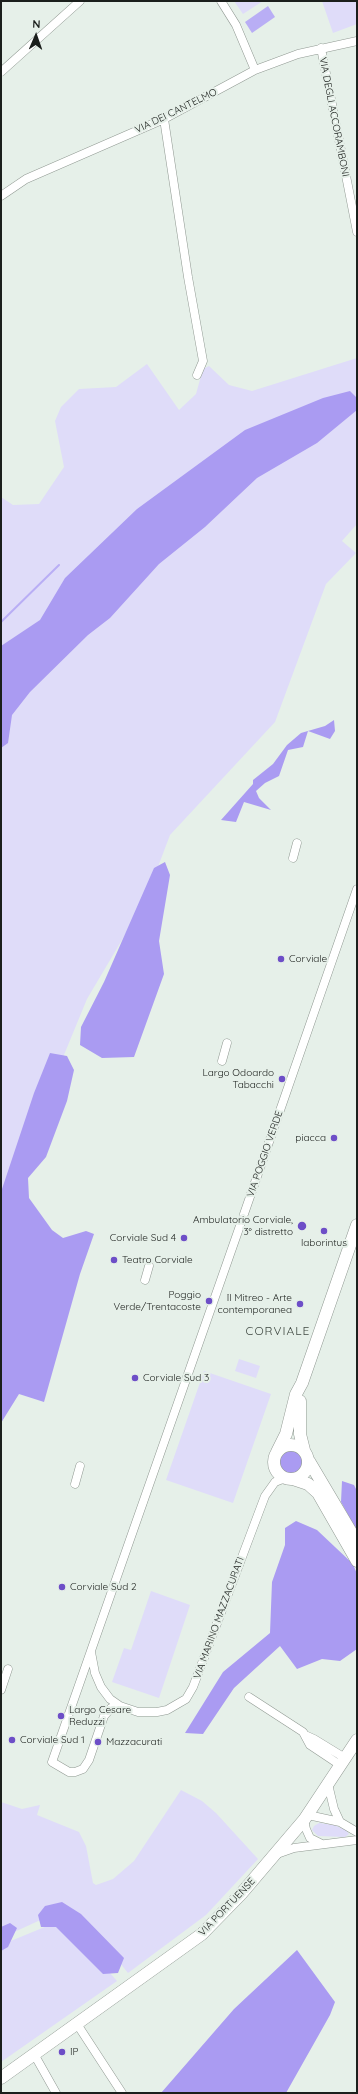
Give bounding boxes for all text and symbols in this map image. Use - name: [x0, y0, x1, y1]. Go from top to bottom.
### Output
- north arrow: [16, 16, 56, 56]
- text: N: [32, 17, 41, 31]
- street label: VIA DEGLI ACCORAMBONI: [317, 56, 351, 178]
- street label: VIA DEI CANTELMO: [133, 86, 219, 136]
- place label: Corviale: [289, 953, 327, 965]
- marker: Corviale: [276, 954, 286, 964]
- place label: Largo Odoardo Tabacchi: [202, 1067, 274, 1090]
- marker: Largo Odoardo Tabacchi: [277, 1074, 287, 1084]
- street label: VIA POGGIO VERDE: [245, 1109, 285, 1199]
- place label: piacca: [295, 1132, 326, 1144]
- marker: piacca: [329, 1133, 339, 1143]
- place label: Ambulatorio Corviale, 3° distretto: [193, 1214, 293, 1238]
- marker: Ambulatorio Corviale, 3° distretto: [296, 1220, 308, 1232]
- marker: laborintus: [319, 1226, 329, 1236]
- place label: Corviale Sud 4: [110, 1232, 176, 1244]
- marker: Corviale Sud 4: [179, 1233, 189, 1243]
- place label: laborintus: [301, 1237, 347, 1249]
- place label: Teatro Corviale: [122, 1254, 193, 1266]
- marker: Teatro Corviale: [109, 1255, 119, 1265]
- place label: Poggio Verde/Trentacoste: [114, 1289, 201, 1312]
- place label: Il Mitreo - Arte contemporanea: [217, 1292, 292, 1316]
- marker: Poggio Verde/Trentacoste: [204, 1296, 214, 1306]
- marker: Il Mitreo - Arte contemporanea: [295, 1299, 305, 1309]
- district label: CORVIALE: [246, 1324, 310, 1338]
- place label: Corviale Sud 3: [143, 1372, 209, 1384]
- marker: Corviale Sud 3: [130, 1373, 140, 1383]
- street label: VIA MARINO MAZZACURATI: [191, 1555, 247, 1681]
- place label: Corviale Sud 2: [70, 1581, 137, 1593]
- marker: Corviale Sud 2: [57, 1582, 67, 1592]
- place label: Largo Cesare Reduzzi: [69, 1704, 131, 1728]
- marker: Largo Cesare Reduzzi: [56, 1711, 66, 1721]
- place label: Corviale Sud 1: [20, 1734, 85, 1746]
- marker: Corviale Sud 1: [7, 1735, 17, 1745]
- place label: Mazzacurati: [106, 1736, 162, 1748]
- marker: Mazzacurati: [93, 1737, 103, 1747]
- street label: VIA PORTUENSE: [196, 1876, 258, 1938]
- place label: IP: [70, 2046, 78, 2058]
- marker: IP: [57, 2047, 67, 2057]

